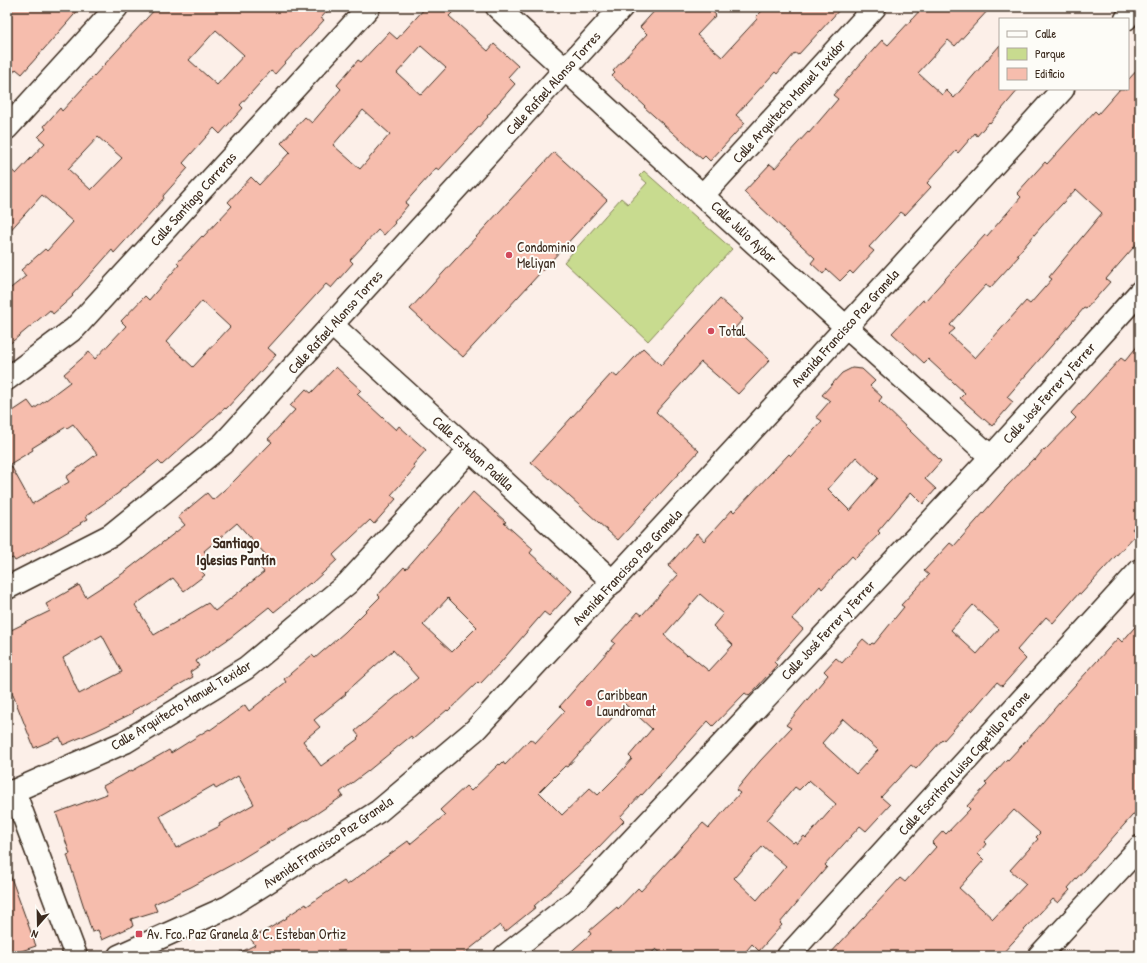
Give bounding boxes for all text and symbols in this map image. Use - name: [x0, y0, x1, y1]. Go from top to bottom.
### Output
- legend: [999, 18, 1129, 90]
- text: Calle: [1035, 25, 1056, 42]
- street label: Calle Rafael Alonso Torres: [501, 27, 604, 139]
- street label: Calle Arquitecto Manuel Texidor: [728, 34, 851, 168]
- text: Parque: [1035, 45, 1065, 62]
- text: Edificio: [1035, 65, 1065, 82]
- street label: Calle Santiago Carreras: [145, 148, 241, 250]
- street label: Calle Julio Aybar: [707, 196, 782, 268]
- place label: Condominio Meliyan: [517, 237, 576, 273]
- marker: Condominio Meliyan: [504, 250, 514, 260]
- street label: Avenida Francisco Paz Granela: [787, 264, 903, 391]
- street label: Calle Rafael Alonso Torres: [283, 266, 386, 378]
- place label: Total: [719, 321, 745, 340]
- marker: Total: [706, 326, 716, 336]
- street label: Calle José Ferrer y Ferrer: [998, 337, 1100, 448]
- street label: Calle Esteban Padilla: [429, 411, 518, 495]
- street label: Avenida Francisco Paz Granela: [568, 504, 686, 629]
- district label: Santiago Iglesias Pantín: [196, 532, 276, 571]
- street label: Calle José Ferrer y Ferrer: [776, 575, 880, 685]
- street label: Calle Arquitecto Manuel Texidor: [107, 655, 256, 755]
- place label: Caribbean Laundromat: [597, 685, 656, 720]
- street label: Calle Escritora Luisa Capetillo Perone: [893, 686, 1035, 840]
- marker: Caribbean Laundromat: [584, 698, 594, 708]
- street label: Avenida Francisco Paz Granela: [259, 791, 397, 892]
- north arrow: [18, 905, 58, 945]
- place label: Av. Fco. Paz Granela & C. Esteban Ortiz: [147, 924, 346, 943]
- text: N: [29, 927, 40, 942]
- marker: Av. Fco. Paz Granela & C. Esteban Ortiz: [134, 929, 144, 939]

